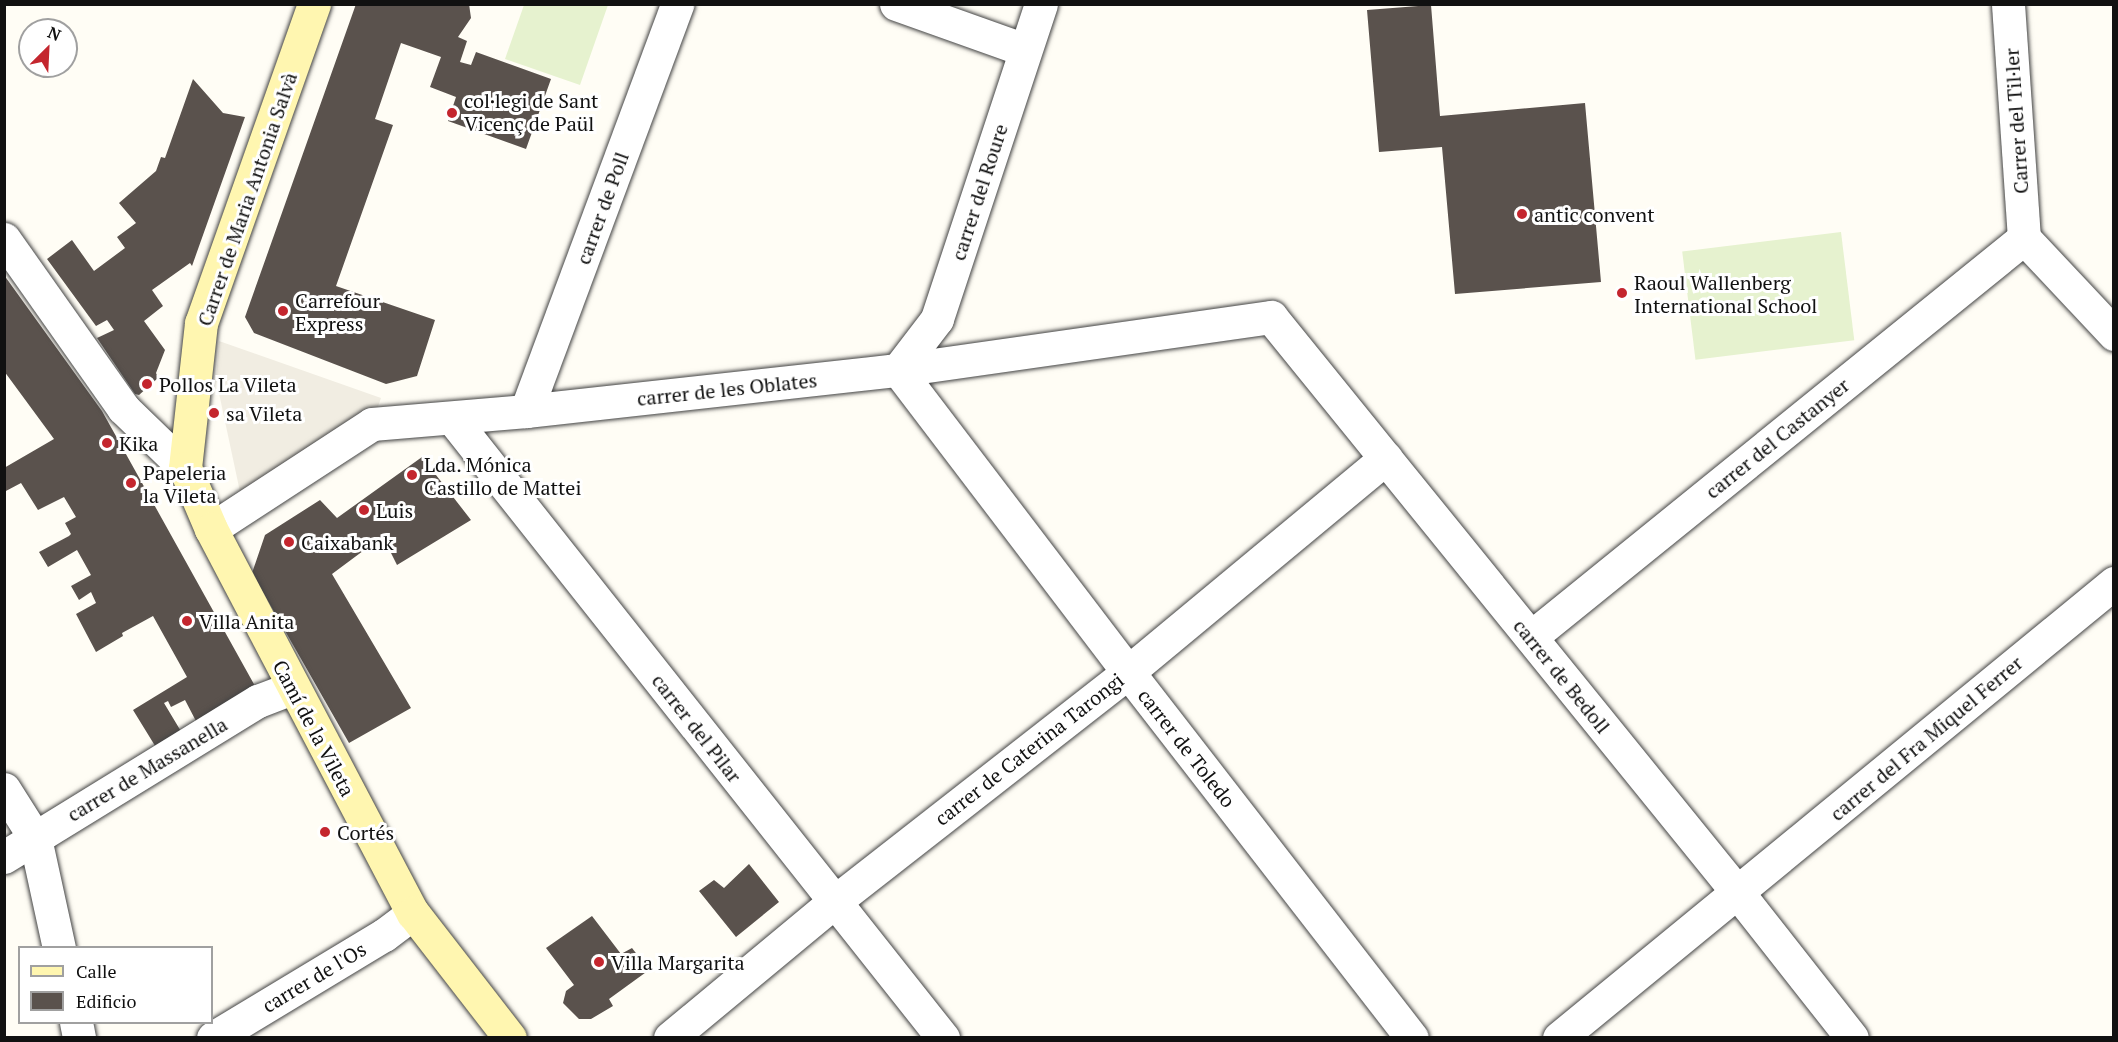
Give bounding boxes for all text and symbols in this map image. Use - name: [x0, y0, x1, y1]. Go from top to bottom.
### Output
- north arrow: [18, 18, 78, 78]
- text: N: [44, 21, 65, 46]
- street label: Carrer del Til·ler: [1999, 47, 2033, 195]
- street label: Carrer de Maria Antonia Salvà: [192, 69, 302, 329]
- place label: col·legi de Sant Vicenç de Paül: [464, 89, 598, 136]
- marker: col·legi de Sant Vicenç de Paül: [445, 106, 459, 120]
- street label: carrer del Roure: [946, 121, 1012, 263]
- street label: carrer de Poll: [571, 149, 633, 267]
- place label: antic convent: [1534, 202, 1655, 226]
- marker: antic convent: [1515, 207, 1529, 221]
- place label: Raoul Wallenberg International School: [1634, 270, 1817, 317]
- marker: Raoul Wallenberg International School: [1615, 286, 1629, 300]
- place label: Carrefour Express: [295, 288, 380, 335]
- marker: Carrefour Express: [276, 304, 290, 318]
- street label: carrer de les Oblates: [636, 368, 818, 410]
- place label: Pollos La Vileta: [159, 372, 297, 396]
- street label: carrer del Castanyer: [1700, 373, 1854, 503]
- marker: Pollos La Vileta: [140, 377, 154, 391]
- place label: sa Vileta: [226, 401, 303, 425]
- marker: sa Vileta: [207, 406, 221, 420]
- place label: Kika: [119, 431, 158, 455]
- marker: Kika: [100, 436, 114, 450]
- place label: Lda. Mónica Castillo de Mattei: [424, 452, 581, 499]
- place label: Papeleria la Vileta: [143, 460, 226, 507]
- marker: Lda. Mónica Castillo de Mattei: [405, 468, 419, 482]
- marker: Papeleria la Vileta: [124, 476, 138, 490]
- place label: Luis: [376, 498, 413, 522]
- marker: Luis: [357, 503, 371, 517]
- place label: Caixabank: [301, 530, 394, 554]
- marker: Caixabank: [282, 535, 296, 549]
- place label: Villa Anita: [199, 609, 295, 633]
- marker: Villa Anita: [180, 614, 194, 628]
- street label: carrer de Bedoll: [1509, 614, 1615, 738]
- street label: carrer del Fra Miquel Ferrer: [1825, 650, 2027, 826]
- street label: Camí de la Vileta: [268, 656, 360, 800]
- street label: carrer de Caterina Tarongi: [930, 668, 1128, 830]
- street label: carrer del Pilar: [647, 669, 747, 787]
- street label: carrer de Toledo: [1133, 684, 1241, 812]
- street label: carrer de Massanella: [63, 712, 231, 826]
- place label: Cortés: [337, 820, 394, 844]
- marker: Cortés: [318, 825, 332, 839]
- street label: carrer de l'Os: [258, 937, 370, 1017]
- legend: [18, 946, 213, 1024]
- place label: Villa Margarita: [611, 950, 745, 974]
- marker: Villa Margarita: [592, 955, 606, 969]
- text: Calle: [76, 959, 117, 983]
- text: Edificio: [76, 989, 136, 1013]

